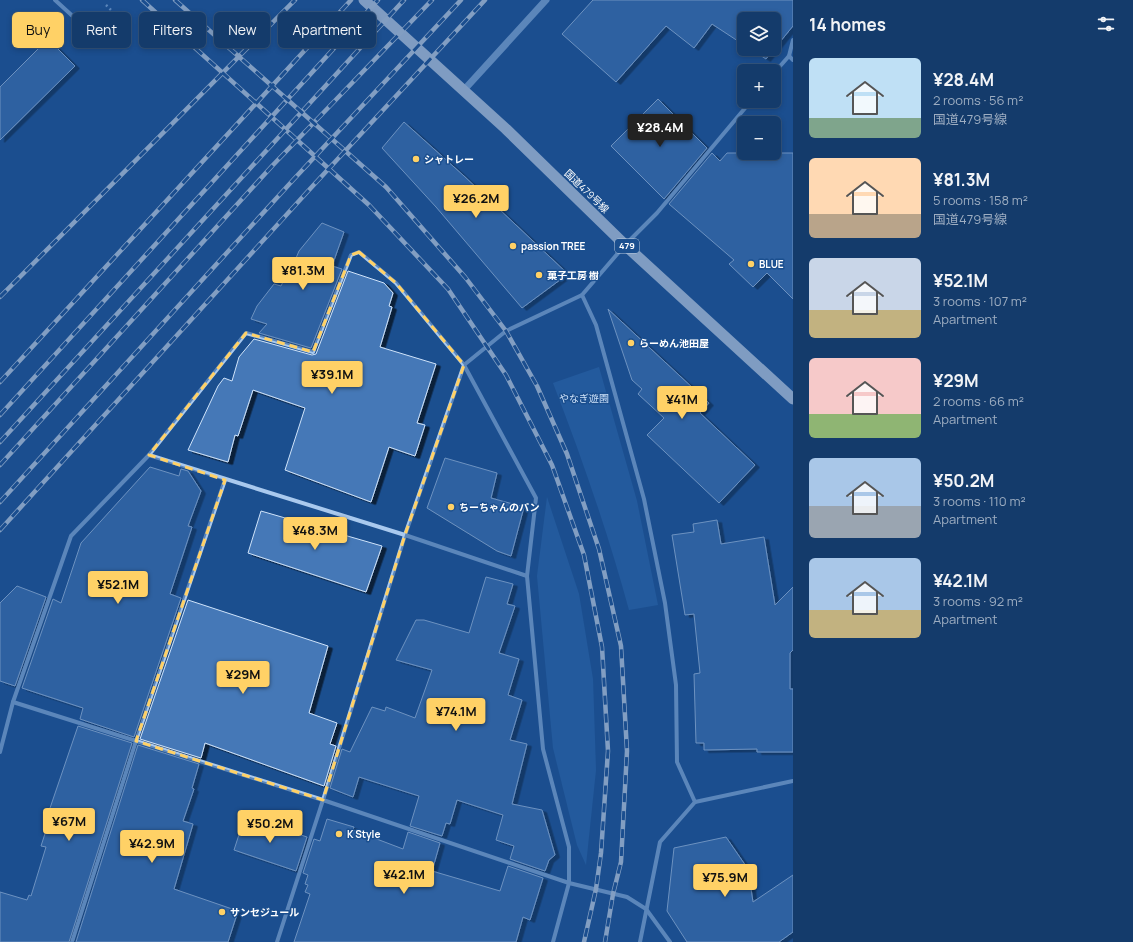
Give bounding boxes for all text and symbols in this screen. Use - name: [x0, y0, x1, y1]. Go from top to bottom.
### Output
- chip: Buy: [12, 12, 64, 48]
- chip: Rent: [72, 12, 131, 48]
- chip: Filters: [139, 12, 206, 48]
- chip: New: [214, 12, 270, 48]
- chip: Apartment: [278, 12, 376, 48]
- map controls: [737, 12, 781, 160]
- button: layers: [737, 12, 781, 56]
- text: 14 homes: [809, 13, 886, 36]
- icon: filters: [1095, 13, 1117, 35]
- button: +: [737, 64, 781, 108]
- text: ¥28.4M: [933, 68, 994, 91]
- icon: home: [841, 74, 889, 122]
- text: 2 rooms · 56 m²: [933, 91, 1023, 109]
- text: 国道479号線: [933, 110, 1007, 128]
- pin: ¥28.4M: [627, 114, 693, 148]
- button: −: [737, 116, 781, 160]
- text: ¥28.4M: [637, 118, 683, 136]
- place label: シャトレー: [424, 152, 474, 166]
- marker: シャトレー: [411, 154, 421, 164]
- street label: 国道479号線: [562, 166, 612, 216]
- text: ¥81.3M: [933, 168, 990, 191]
- icon: home: [841, 174, 889, 222]
- pin: ¥26.2M: [443, 185, 509, 219]
- text: ¥26.2M: [453, 189, 499, 207]
- text: 5 rooms · 158 m²: [933, 191, 1028, 209]
- text: 国道479号線: [933, 210, 1007, 228]
- place label: passion TREE: [521, 239, 586, 253]
- road number: 479: [615, 239, 639, 253]
- marker: passion TREE: [508, 241, 518, 251]
- pin: ¥81.3M: [270, 257, 336, 291]
- place label: BLUE: [759, 257, 784, 271]
- marker: BLUE: [746, 259, 756, 269]
- text: ¥81.3M: [281, 261, 325, 279]
- place label: 菓子工房 樹: [547, 268, 599, 282]
- text: ¥52.1M: [933, 269, 988, 292]
- marker: 菓子工房 樹: [534, 270, 544, 280]
- icon: home: [841, 274, 889, 322]
- text: 3 rooms · 107 m²: [933, 292, 1027, 310]
- text: Apartment: [933, 310, 997, 328]
- place label: らーめん池田屋: [639, 336, 709, 350]
- marker: らーめん池田屋: [626, 338, 636, 348]
- pin: ¥39.1M: [299, 361, 365, 395]
- text: ¥39.1M: [311, 365, 353, 383]
- text: ¥29M: [933, 369, 979, 392]
- icon: home: [841, 374, 889, 422]
- pin: ¥41M: [658, 386, 706, 420]
- text: ¥41M: [666, 390, 698, 408]
- park label: やなぎ遊園: [559, 391, 609, 405]
- text: 2 rooms · 66 m²: [933, 392, 1024, 410]
- text: Apartment: [933, 410, 997, 428]
- text: ¥50.2M: [933, 469, 994, 492]
- icon: home: [841, 474, 889, 522]
- text: 3 rooms · 110 m²: [933, 492, 1026, 510]
- place label: ちーちゃんのパン: [459, 500, 540, 514]
- marker: ちーちゃんのパン: [446, 502, 456, 512]
- text: Apartment: [933, 510, 997, 528]
- pin: ¥48.3M: [282, 517, 348, 551]
- text: ¥48.3M: [292, 521, 338, 539]
- text: ¥42.1M: [933, 569, 988, 592]
- pin: ¥52.1M: [85, 571, 151, 605]
- icon: home: [841, 574, 889, 622]
- text: ¥52.1M: [97, 575, 139, 593]
- text: 3 rooms · 92 m²: [933, 592, 1023, 610]
- text: Apartment: [933, 610, 997, 628]
- pin: ¥29M: [219, 661, 267, 695]
- text: ¥29M: [226, 665, 260, 683]
- pin: ¥74.1M: [423, 698, 489, 732]
- text: ¥74.1M: [435, 702, 477, 720]
- pin: ¥67M: [45, 808, 93, 842]
- pin: ¥50.2M: [237, 810, 303, 844]
- text: ¥67M: [52, 812, 86, 830]
- text: ¥50.2M: [247, 814, 293, 832]
- place label: K Style: [347, 827, 380, 841]
- marker: K Style: [334, 829, 344, 839]
- pin: ¥42.9M: [119, 830, 185, 864]
- text: ¥42.9M: [129, 834, 175, 852]
- pin: ¥42.1M: [371, 861, 437, 895]
- pin: ¥75.9M: [692, 864, 758, 898]
- text: ¥42.1M: [383, 865, 425, 883]
- text: ¥75.9M: [702, 868, 748, 886]
- place label: サンセジュール: [230, 905, 299, 919]
- marker: サンセジュール: [217, 907, 227, 917]

